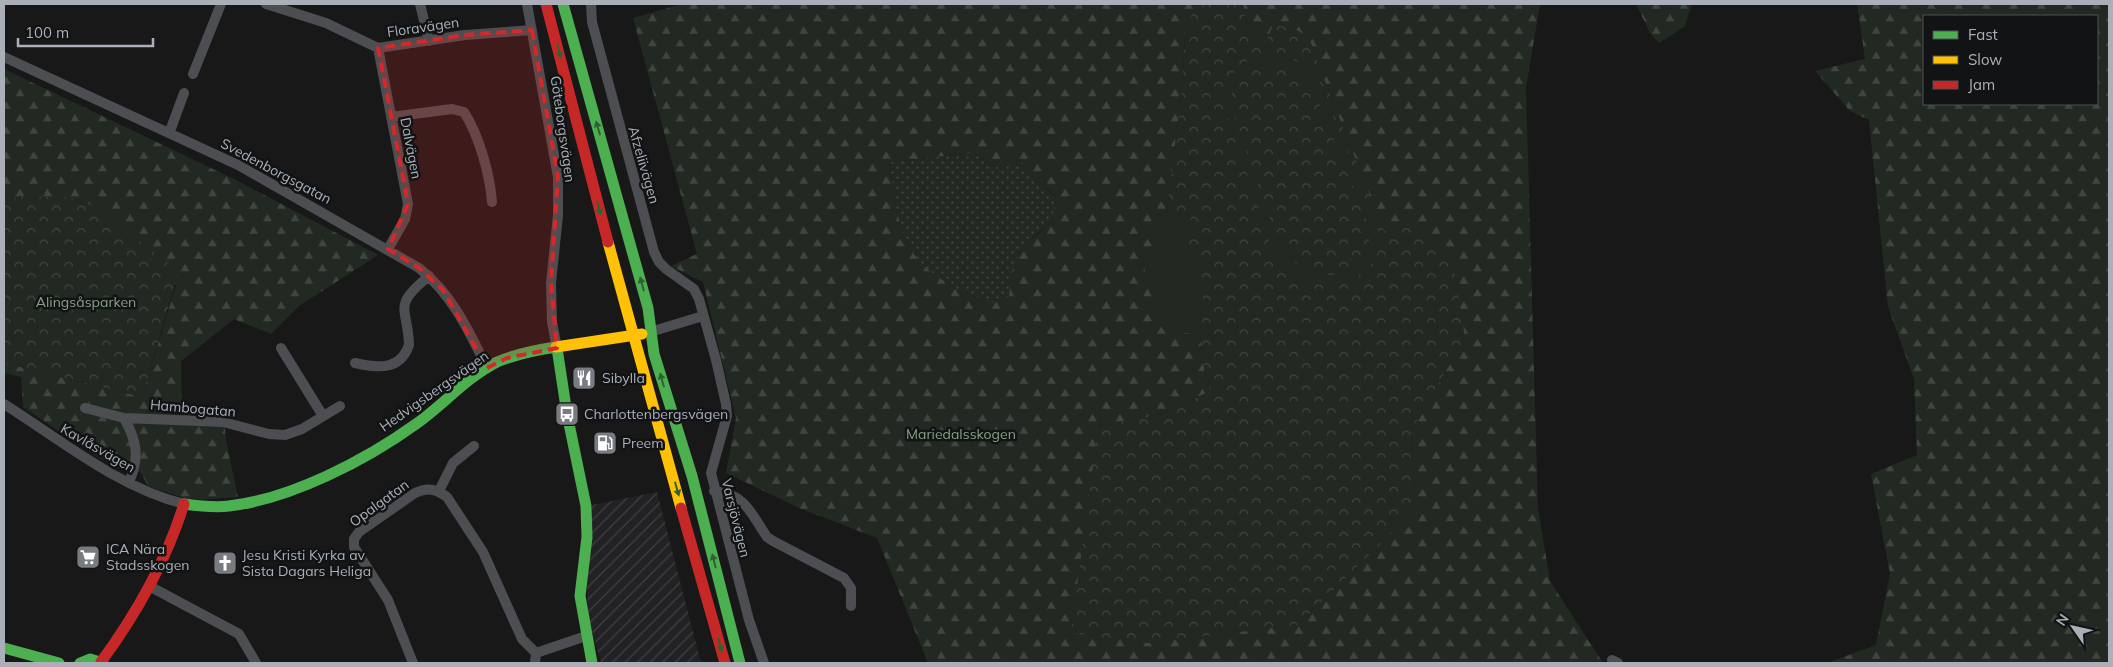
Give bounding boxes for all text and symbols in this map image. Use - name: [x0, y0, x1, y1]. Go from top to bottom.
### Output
- street label: Floravägen: [386, 13, 460, 41]
- scale bar: [18, 15, 152, 47]
- legend: [1923, 15, 2098, 105]
- text: 100 m: [25, 23, 69, 42]
- text: Fast: [1968, 25, 1998, 44]
- one-way arrow: [555, 43, 563, 58]
- text: Slow: [1968, 50, 2002, 69]
- street label: Göteborgsvägen: [547, 75, 579, 183]
- text: Jam: [1968, 75, 1995, 94]
- street label: Dalvägen: [396, 116, 426, 180]
- one-way arrow: [593, 120, 601, 135]
- street label: Afzeliivägen: [624, 124, 664, 206]
- street label: Svedenborgsgatan: [218, 134, 334, 208]
- one-way arrow: [596, 201, 604, 216]
- one-way arrow: [637, 276, 645, 291]
- park label: Alingsåsparken: [36, 293, 136, 311]
- street label: Hedvigsbergsvägen: [376, 347, 492, 435]
- restaurant icon: Sibylla: [571, 365, 597, 391]
- place label: Sibylla: [602, 369, 645, 387]
- one-way arrow: [657, 373, 665, 388]
- street label: Hambogatan: [149, 395, 237, 421]
- bus stop icon: Charlottenbergsvägen: [554, 401, 580, 427]
- place label: Charlottenbergsvägen: [584, 405, 728, 423]
- street label: Kavlåsvägen: [57, 419, 139, 477]
- park label: Mariedalsskogen: [906, 425, 1016, 443]
- fuel station icon: Preem: [592, 430, 618, 456]
- place label: Preem: [622, 434, 664, 452]
- street label: Opalgatan: [346, 475, 412, 531]
- street label: Varsjövägen: [718, 477, 754, 559]
- one-way arrow: [673, 481, 681, 496]
- place label: ICA Nära Stadsskogen: [106, 540, 190, 574]
- supermarket icon: ICA Nära Stadsskogen: [75, 544, 101, 570]
- place label: Jesu Kristi Kyrka av Sista Dagars Heliga: [242, 546, 371, 580]
- church icon: Jesu Kristi Kyrka av Sista Dagars Heliga: [212, 550, 238, 576]
- one-way arrow: [710, 554, 718, 569]
- north arrow: [2048, 602, 2098, 652]
- text: N: [2052, 610, 2073, 629]
- one-way arrow: [716, 638, 724, 653]

